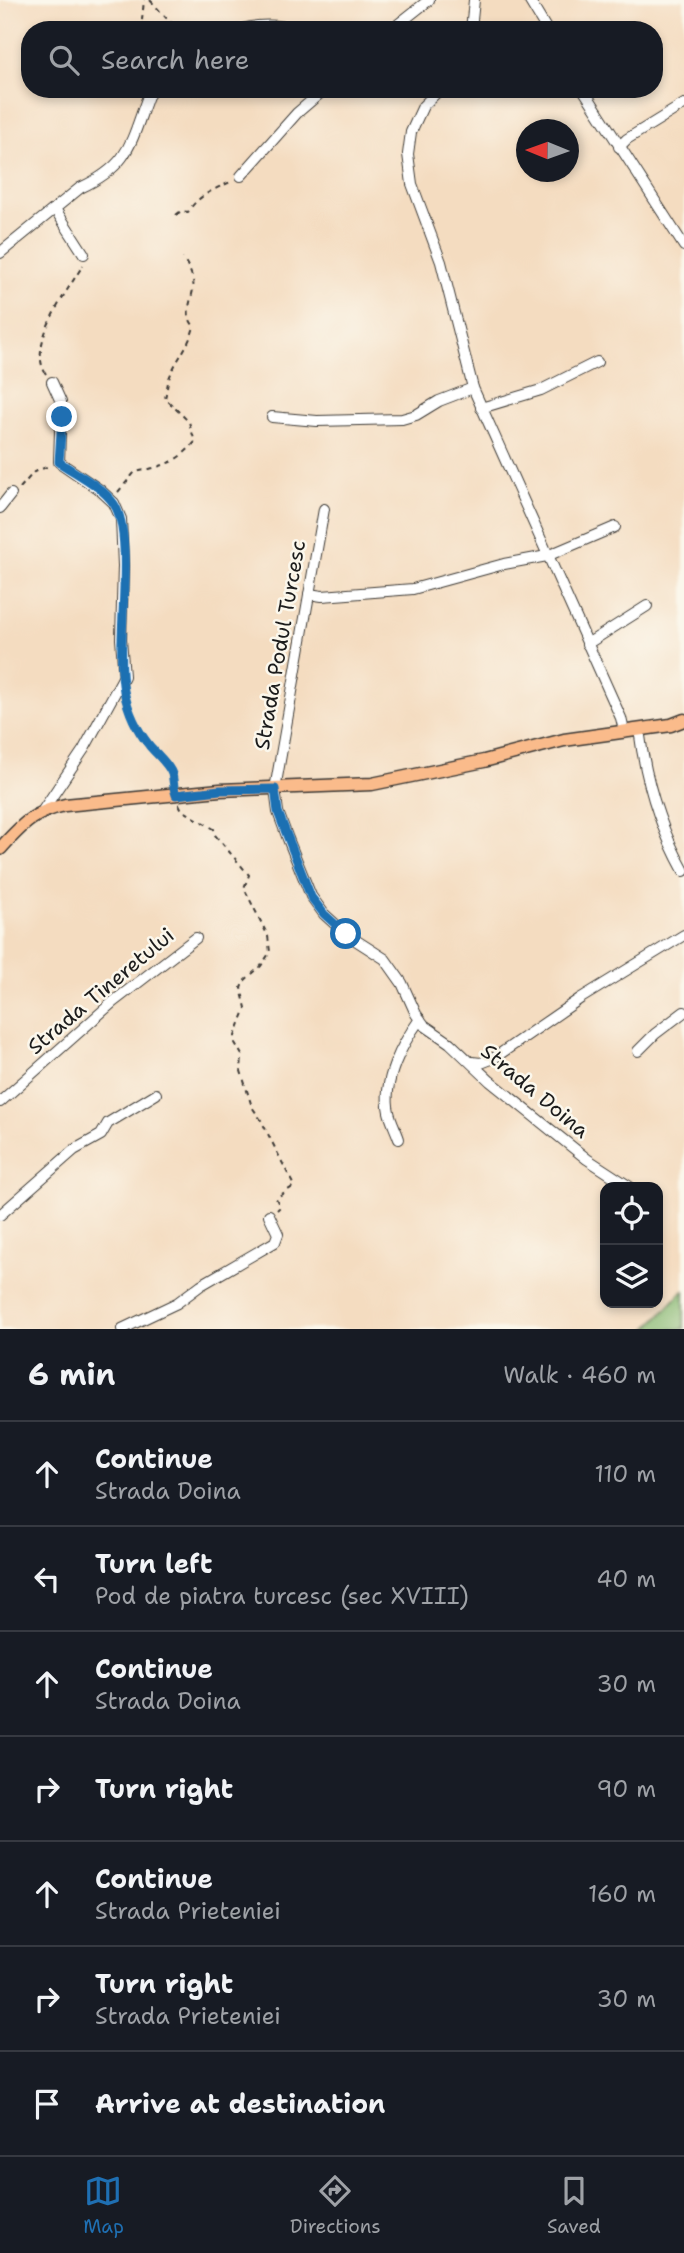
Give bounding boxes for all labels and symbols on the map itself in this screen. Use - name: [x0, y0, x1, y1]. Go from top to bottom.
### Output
- north arrow: [516, 119, 579, 182]
- route end: [46, 401, 77, 432]
- street label: Strada Podul Turcesc: [248, 538, 312, 752]
- route start: [330, 918, 361, 949]
- street label: Strada Tineretului: [22, 921, 180, 1061]
- street label: Strada Doina: [475, 1038, 595, 1144]

